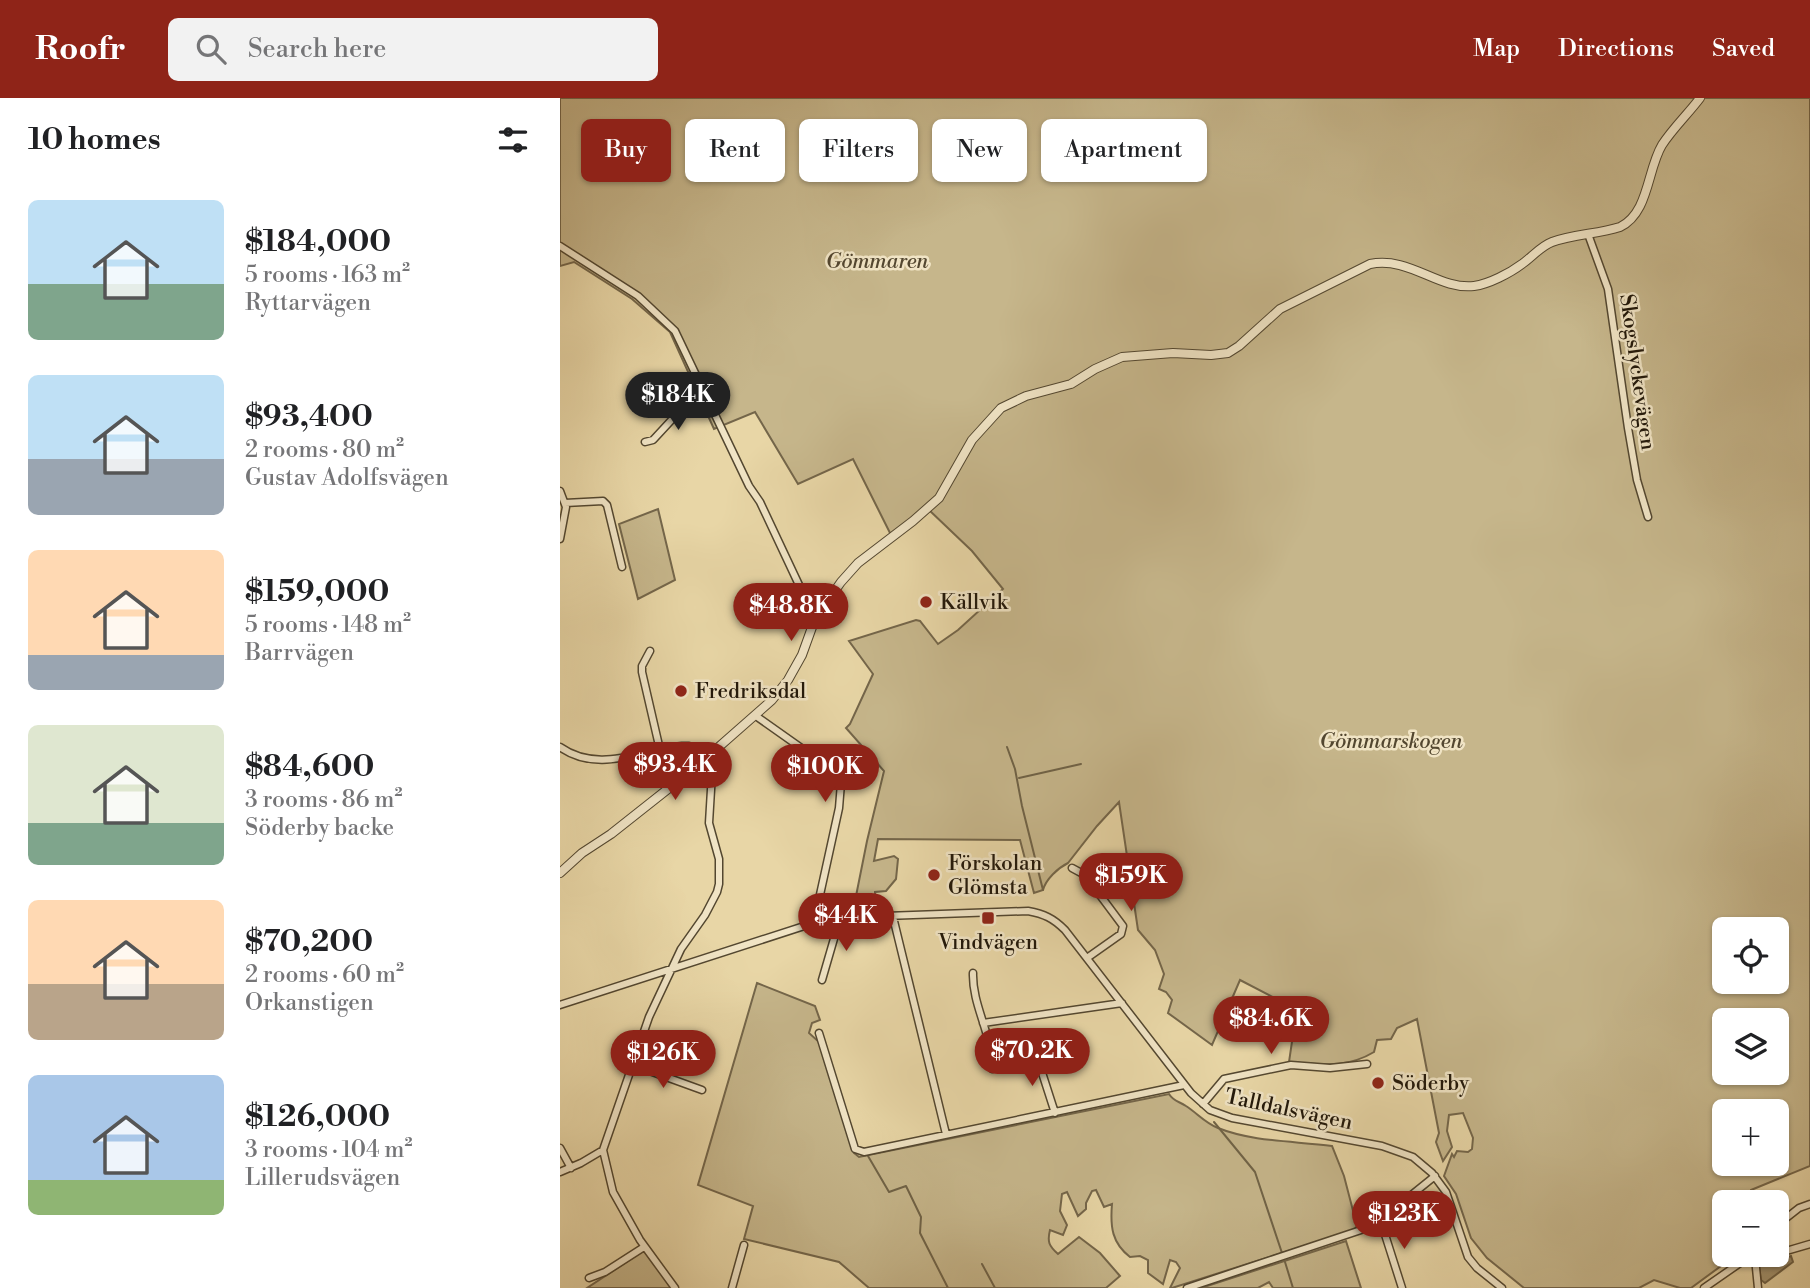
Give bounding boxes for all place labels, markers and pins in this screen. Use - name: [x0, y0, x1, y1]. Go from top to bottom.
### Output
- pin: $184K: [629, 372, 727, 432]
- pin: $48.8K: [734, 584, 848, 643]
- place label: Källvik: [940, 590, 1009, 616]
- marker: Källvik: [918, 594, 934, 610]
- place label: Fredriksdal: [695, 679, 806, 705]
- marker: Fredriksdal: [673, 683, 689, 699]
- pin: $93.4K: [618, 742, 732, 802]
- pin: $100K: [776, 744, 874, 804]
- place label: Förskolan Glömsta: [948, 851, 1043, 901]
- pin: $159K: [1082, 854, 1180, 913]
- marker: Förskolan Glömsta: [926, 867, 942, 883]
- pin: $44K: [805, 894, 887, 953]
- marker: Vindvägen: [980, 910, 996, 926]
- place label: Vindvägen: [937, 930, 1039, 956]
- pin: $84.6K: [1214, 996, 1328, 1056]
- pin: $70.2K: [975, 1028, 1089, 1088]
- pin: $126K: [614, 1030, 712, 1090]
- place label: Söderby: [1392, 1071, 1470, 1097]
- marker: Söderby: [1370, 1075, 1386, 1091]
- pin: $123K: [1355, 1192, 1453, 1251]

